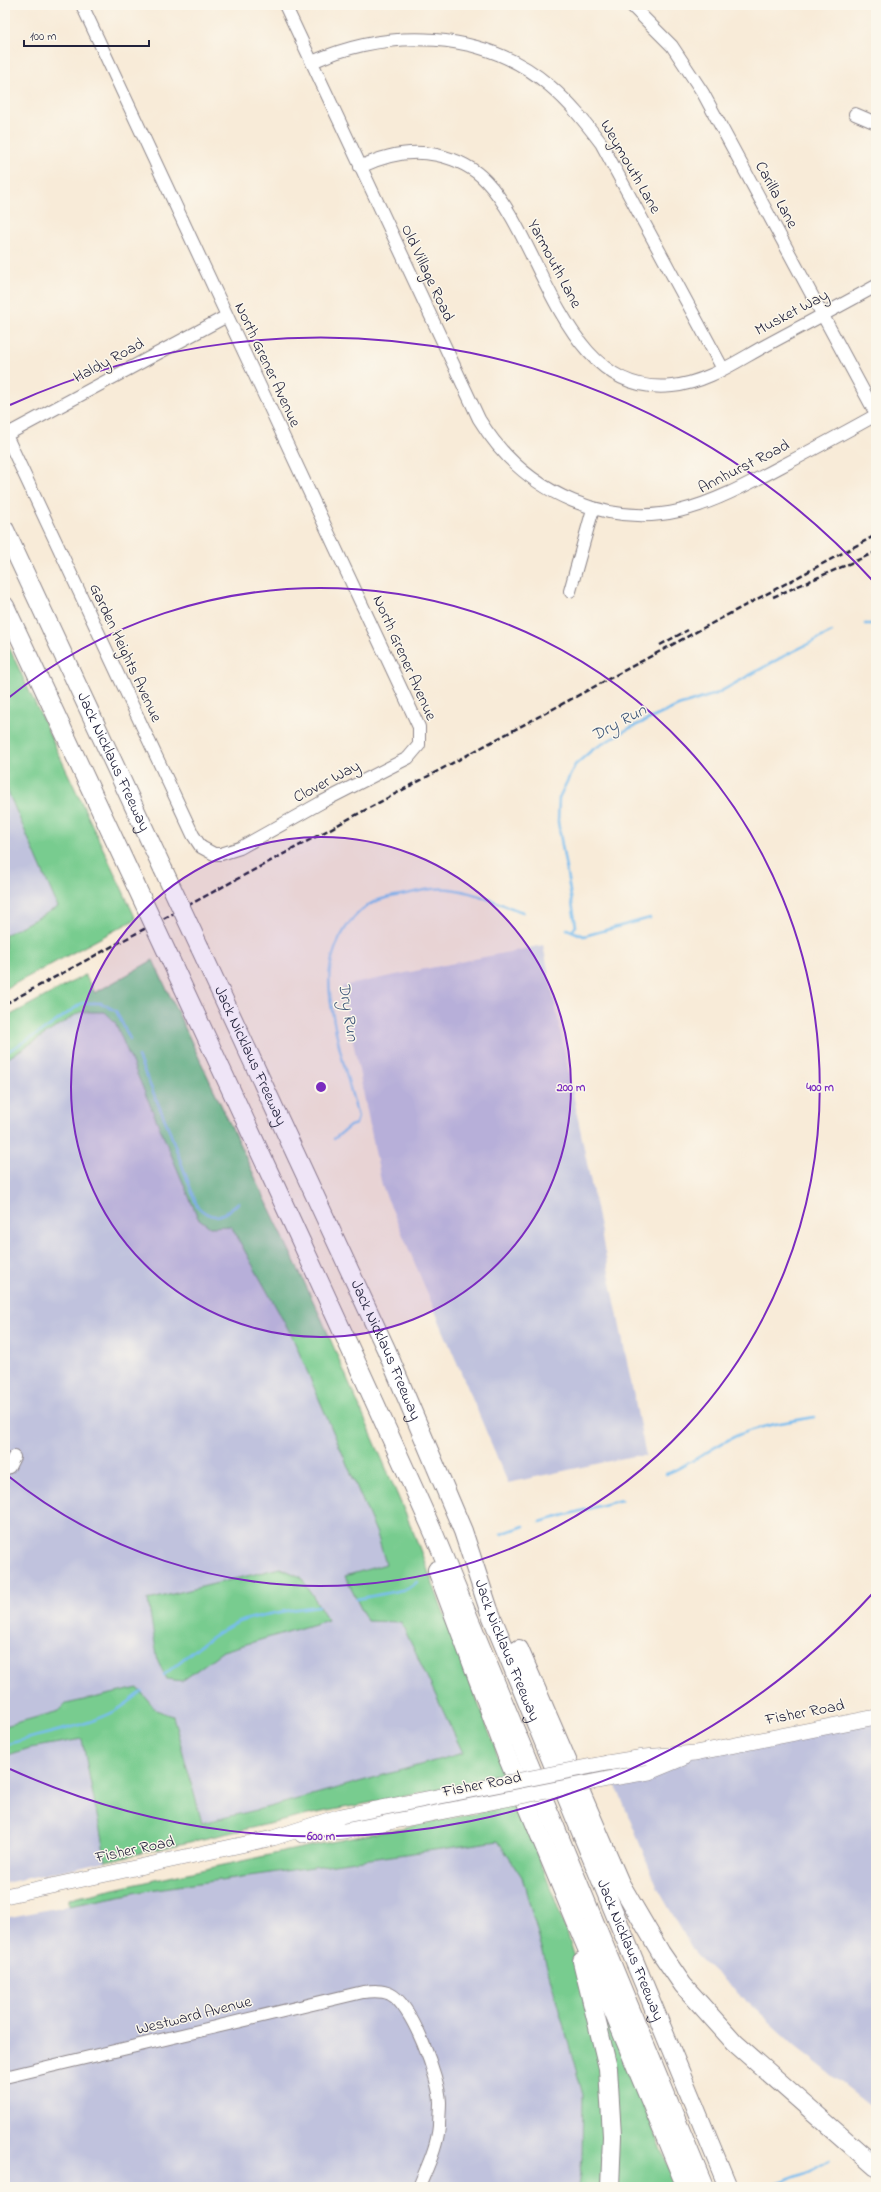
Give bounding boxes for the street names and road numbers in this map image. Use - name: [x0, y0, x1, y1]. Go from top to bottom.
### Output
- street label: Weymouth Lane: [593, 116, 667, 219]
- street label: Carilla Lane: [748, 157, 804, 234]
- street label: Yarmouth Lane: [521, 215, 588, 313]
- street label: Old Village Road: [394, 221, 460, 325]
- street label: Musket Way: [751, 283, 833, 342]
- street label: North Grener Avenue: [228, 299, 307, 432]
- street label: Haldy Road: [69, 332, 149, 390]
- street label: Annhurst Road: [694, 434, 794, 500]
- street label: Garden Heights Avenue: [82, 580, 168, 727]
- street label: North Grener Avenue: [366, 591, 443, 725]
- street label: Jack Nicklaus Freeway: [70, 688, 156, 836]
- street label: Clover Way: [289, 754, 365, 810]
- street label: Jack Nicklaus Freeway: [207, 982, 293, 1130]
- street label: Jack Nicklaus Freeway: [344, 1276, 427, 1424]
- street label: Jack Nicklaus Freeway: [468, 1576, 546, 1725]
- street label: Fisher Road: [763, 1694, 847, 1733]
- street label: Fisher Road: [440, 1766, 524, 1805]
- street label: Fisher Road: [92, 1830, 177, 1870]
- street label: Jack Nicklaus Freeway: [590, 1876, 670, 2025]
- street label: Westward Avenue: [134, 1990, 255, 2042]

